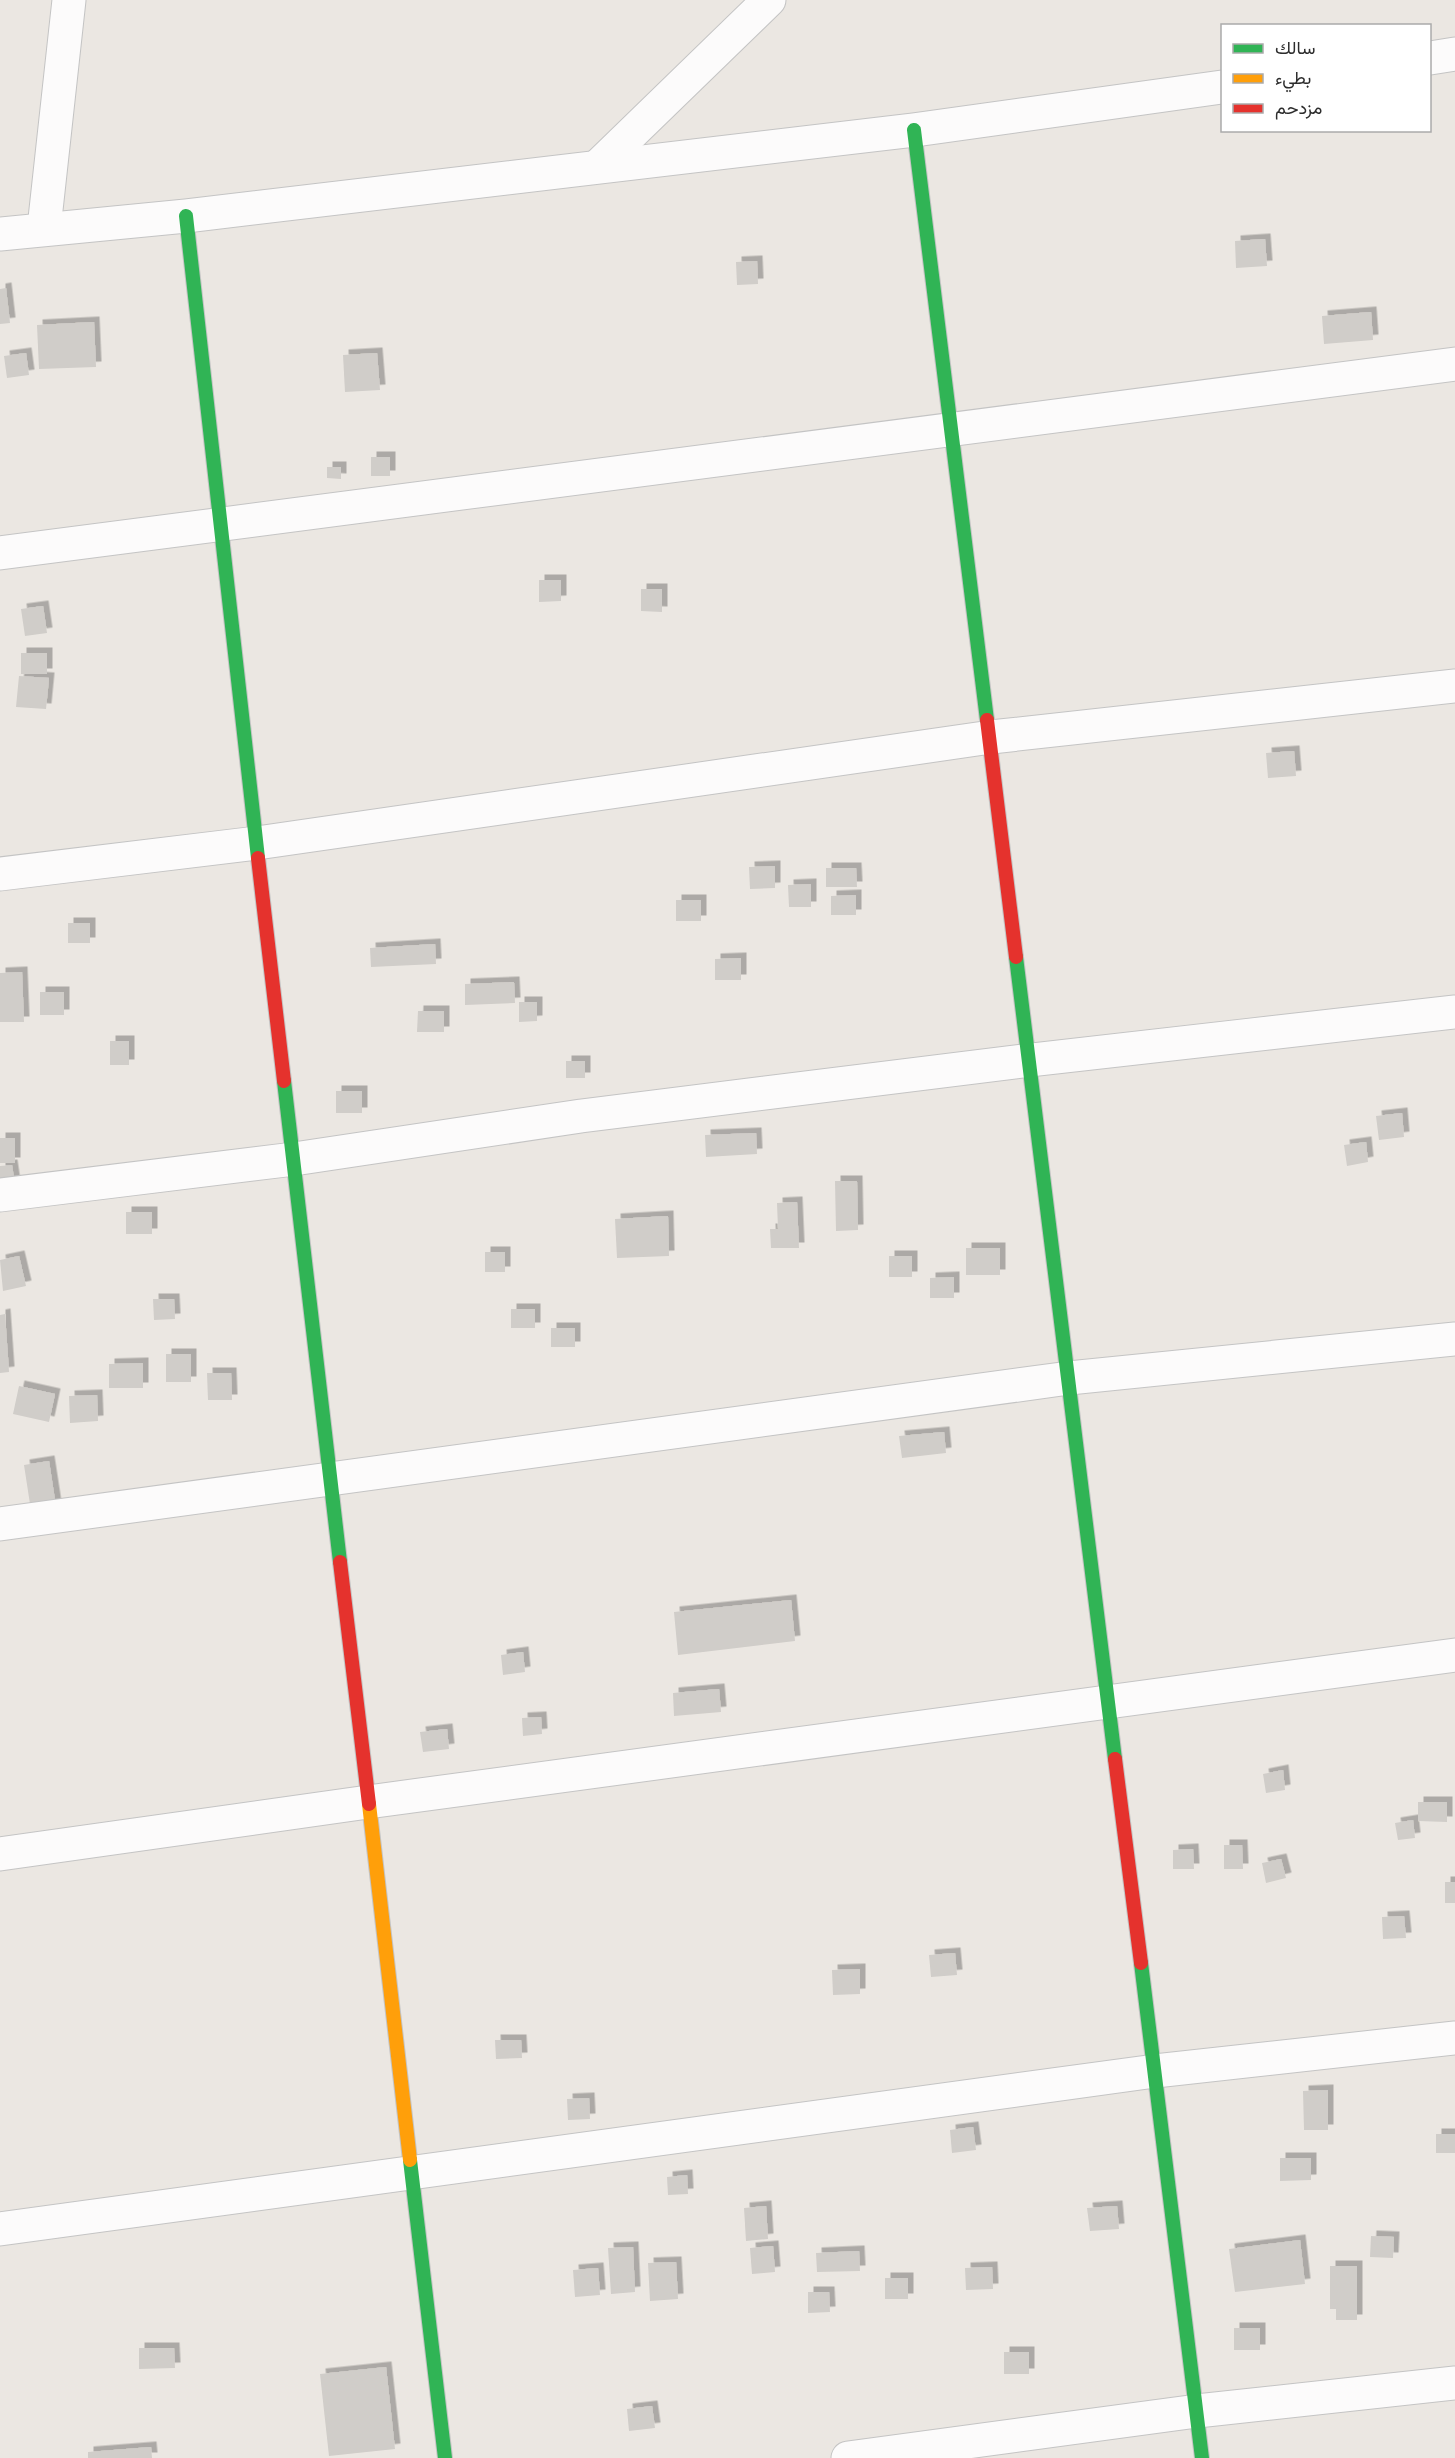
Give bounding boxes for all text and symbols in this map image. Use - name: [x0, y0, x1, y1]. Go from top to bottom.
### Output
- legend: [1221, 24, 1431, 132]
- text: سالك: [1275, 35, 1315, 59]
- text: بطيء: [1275, 65, 1311, 93]
- text: مزدحم: [1275, 95, 1322, 120]

